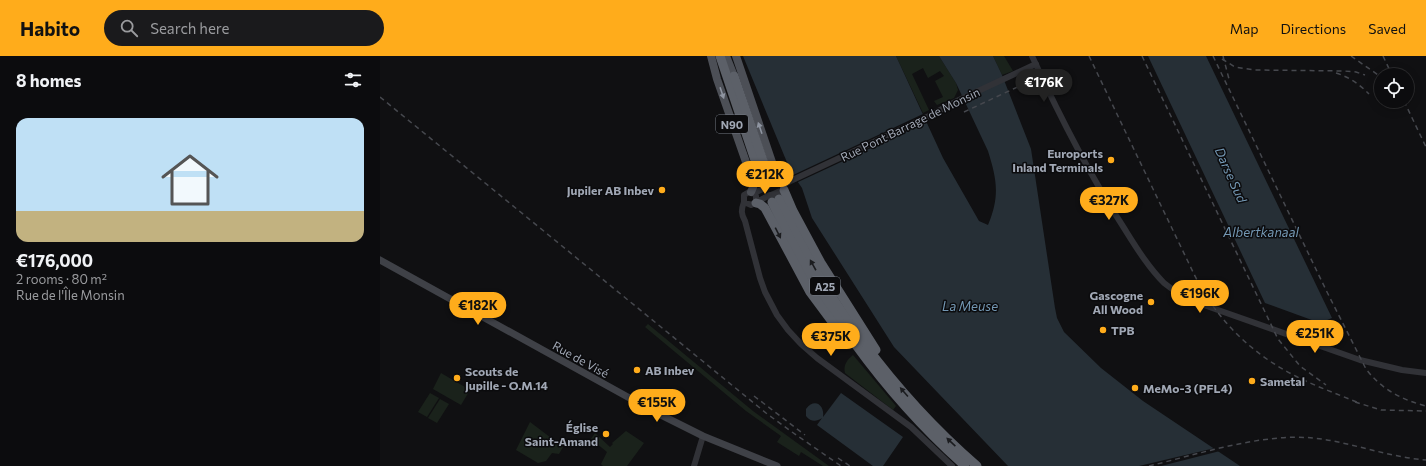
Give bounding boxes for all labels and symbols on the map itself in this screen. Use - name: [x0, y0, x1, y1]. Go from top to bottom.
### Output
- pin: €176K: [1016, 69, 1072, 103]
- street label: Rue Pont Barrage de Monsin: [838, 84, 982, 164]
- one-way arrow: [719, 88, 725, 100]
- road number: N90: [716, 115, 748, 133]
- one-way arrow: [757, 121, 763, 133]
- water label: Darse Sud: [1212, 145, 1251, 206]
- place label: Euroports Inland Terminals: [1012, 146, 1103, 174]
- marker: Euroports Inland Terminals: [1106, 155, 1116, 165]
- pin: €212K: [737, 161, 793, 195]
- place label: Jupiler AB Inbev: [567, 183, 654, 198]
- marker: Jupiler AB Inbev: [657, 185, 667, 195]
- pin: €327K: [1081, 187, 1137, 221]
- water label: Albertkanaal: [1222, 224, 1299, 240]
- one-way arrow: [775, 227, 781, 239]
- one-way arrow: [809, 259, 816, 271]
- road number: A25: [810, 277, 840, 295]
- pin: €196K: [1172, 280, 1228, 314]
- place label: Gascogne All Wood: [1089, 288, 1143, 316]
- pin: €182K: [450, 292, 506, 326]
- marker: Gascogne All Wood: [1146, 297, 1156, 307]
- water label: La Meuse: [942, 298, 998, 314]
- pin: €251K: [1287, 320, 1343, 354]
- pin: €375K: [803, 323, 859, 357]
- place label: TPB: [1111, 323, 1135, 337]
- marker: TPB: [1098, 325, 1108, 335]
- street label: Rue de Visé: [550, 338, 612, 380]
- place label: AB Inbev: [645, 363, 695, 377]
- place label: Scouts de Jupille - O.M.14: [465, 364, 549, 393]
- marker: AB Inbev: [632, 365, 642, 375]
- marker: Scouts de Jupille - O.M.14: [452, 373, 462, 383]
- place label: Sametal: [1260, 374, 1305, 388]
- marker: Sametal: [1247, 376, 1257, 386]
- place label: MeMo-3 (PFL4): [1143, 381, 1233, 395]
- marker: MeMo-3 (PFL4): [1130, 383, 1140, 393]
- one-way arrow: [900, 387, 909, 397]
- pin: €155K: [629, 389, 685, 423]
- place label: Église Saint-Amand: [525, 420, 598, 448]
- marker: Église Saint-Amand: [601, 429, 611, 439]
- one-way arrow: [946, 437, 956, 447]

